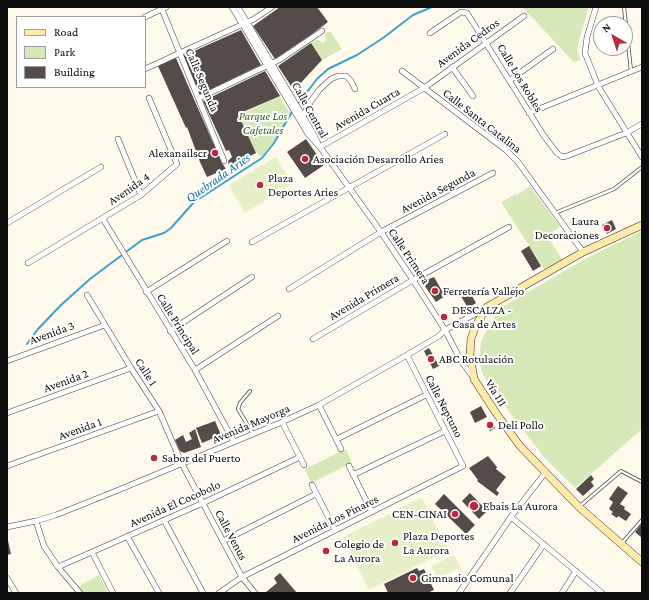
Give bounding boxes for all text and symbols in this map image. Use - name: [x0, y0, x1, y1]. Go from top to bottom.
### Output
- street label: Avenida Cedros: [434, 15, 502, 71]
- legend: [16, 16, 146, 88]
- north arrow: [593, 16, 633, 56]
- text: N: [599, 20, 613, 34]
- text: Road: [54, 25, 78, 39]
- street label: Calle Los Robles: [494, 41, 546, 115]
- text: Park: [54, 45, 75, 59]
- street label: Calle Segunda: [182, 46, 222, 114]
- text: Building: [54, 65, 95, 79]
- street label: Calle Central: [289, 79, 331, 141]
- street label: Avenida Cuarta: [332, 84, 402, 134]
- street label: Calle Santa Catalina: [440, 86, 524, 156]
- park label: Parque Los Cafetales: [239, 109, 287, 137]
- place label: Alexanailscr: [149, 146, 207, 160]
- marker: Alexanailscr: [210, 148, 220, 158]
- water label: Quebrada Aries: [183, 150, 253, 206]
- place label: Asociación Desarrollo Aries: [313, 152, 443, 166]
- marker: Asociación Desarrollo Aries: [300, 154, 310, 164]
- street label: Avenida Segunda: [398, 165, 478, 217]
- street label: Avenida 4: [106, 170, 152, 208]
- place label: Plaza Deportes Aries: [268, 171, 338, 199]
- marker: Plaza Deportes Aries: [255, 180, 265, 190]
- place label: Laura Decoraciones: [535, 214, 599, 242]
- marker: Laura Decoraciones: [602, 223, 612, 233]
- street label: Calle Primera: [385, 225, 433, 287]
- street label: Avenida Primera: [326, 271, 402, 323]
- place label: Ferretería Vallejo: [443, 284, 524, 298]
- marker: Ferretería Vallejo: [430, 286, 440, 296]
- street label: Calle Principal: [154, 291, 202, 357]
- place label: DESCALZA - Casa de Artes: [452, 303, 516, 331]
- marker: DESCALZA - Casa de Artes: [439, 312, 449, 322]
- street label: Avenida 3: [28, 318, 76, 348]
- place label: ABC Rotulación: [439, 352, 514, 366]
- marker: ABC Rotulación: [426, 354, 436, 364]
- street label: Calle 1: [132, 355, 160, 389]
- street label: Avenida 2: [42, 366, 90, 396]
- street label: Calle Neptuno: [422, 372, 466, 440]
- street label: Vía 111: [482, 377, 510, 409]
- street label: Avenida Mayorga: [210, 401, 292, 447]
- street label: Avenida 1: [56, 415, 104, 443]
- place label: Deli Pollo: [498, 418, 544, 432]
- marker: Deli Pollo: [485, 420, 495, 430]
- place label: Sabor del Puerto: [162, 451, 241, 465]
- marker: Sabor del Puerto: [149, 453, 159, 463]
- street label: Avenida El Cocobolo: [127, 478, 223, 530]
- street label: Avenida Los Pinares: [289, 492, 381, 546]
- place label: Ebais La Aurora: [483, 499, 558, 513]
- marker: Ebais La Aurora: [468, 500, 480, 512]
- street label: Calle Venus: [212, 507, 250, 563]
- place label: CEN-CINAI: [392, 507, 447, 521]
- marker: CEN-CINAI: [450, 509, 460, 519]
- place label: Plaza Deportes La Aurora: [403, 529, 474, 557]
- place label: Colegio de La Aurora: [334, 537, 384, 565]
- marker: Plaza Deportes La Aurora: [390, 538, 400, 548]
- marker: Colegio de La Aurora: [321, 546, 331, 556]
- place label: Gimnasio Comunal: [421, 571, 514, 585]
- marker: Gimnasio Comunal: [408, 573, 418, 583]

